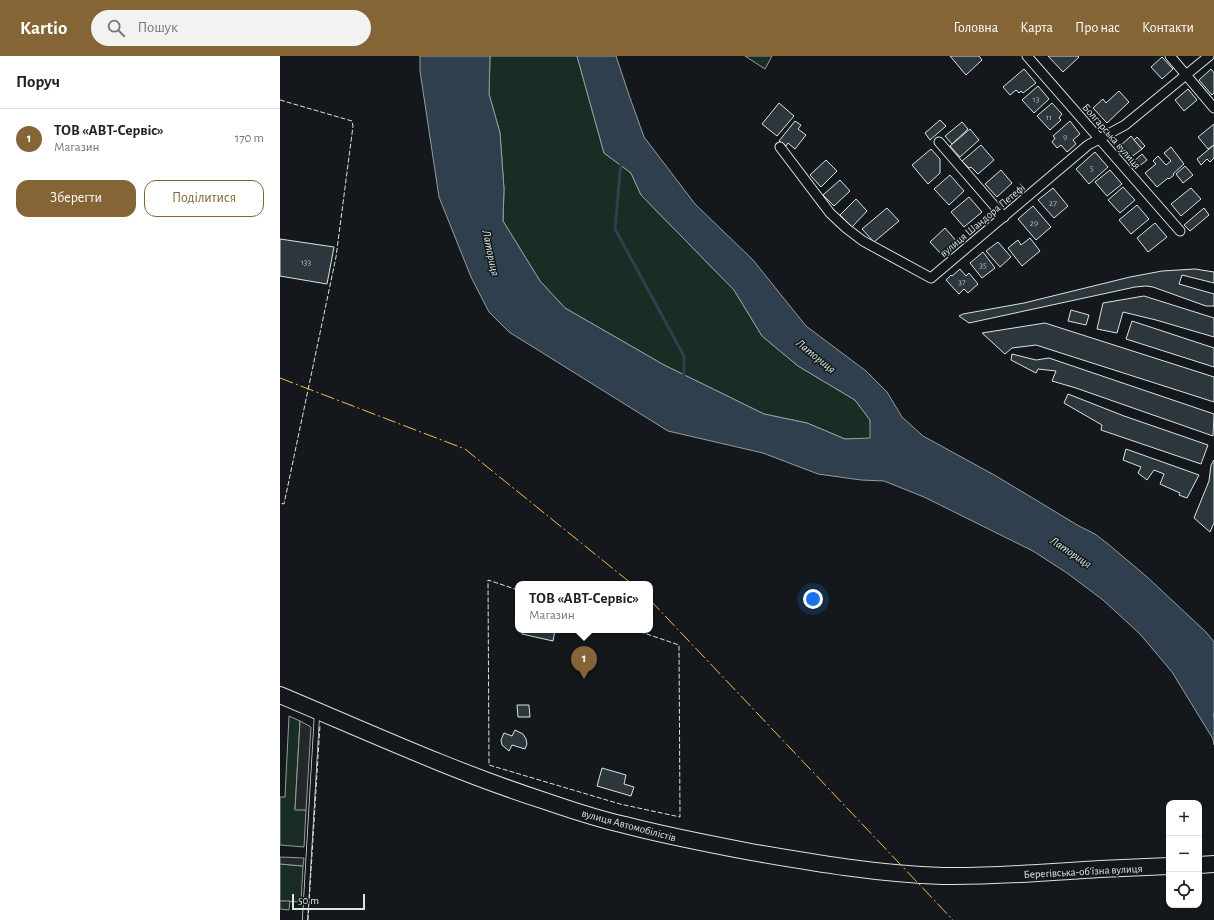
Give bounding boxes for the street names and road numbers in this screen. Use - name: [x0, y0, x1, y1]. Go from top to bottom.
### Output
- street label: Болгарська вулиця: [1080, 101, 1143, 171]
- street label: вулиця Шандора Петефі: [938, 182, 1027, 259]
- street label: вулиця Автомобілістів: [580, 808, 677, 843]
- street label: Берегівська-обʼїзна вулиця: [1023, 863, 1143, 880]

